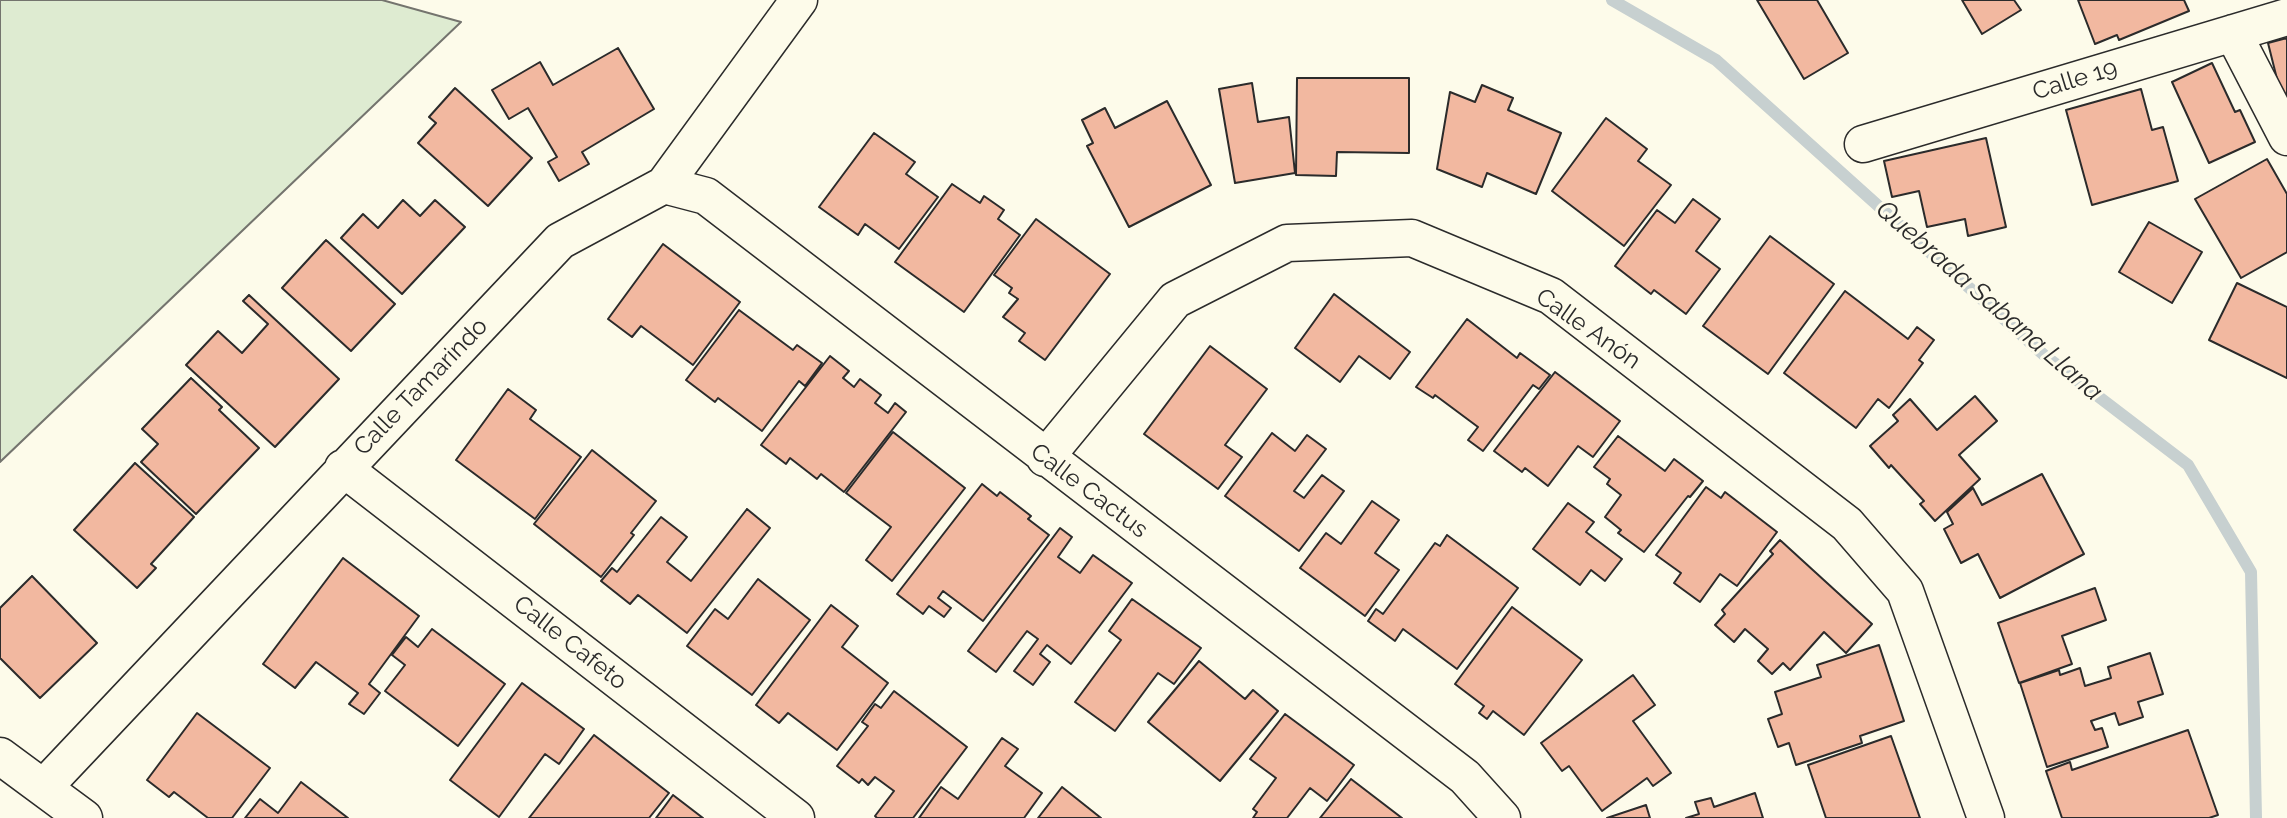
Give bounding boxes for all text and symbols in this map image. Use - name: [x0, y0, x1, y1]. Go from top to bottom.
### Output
- street label: Calle 19: [2029, 53, 2121, 107]
- water label: Quebrada Sabana Llana: [1869, 194, 2109, 408]
- street label: Calle Anón: [1530, 282, 1646, 376]
- street label: Calle Tamarindo: [348, 312, 494, 462]
- street label: Calle Cactus: [1025, 438, 1153, 544]
- street label: Calle Cafeto: [508, 590, 632, 696]

